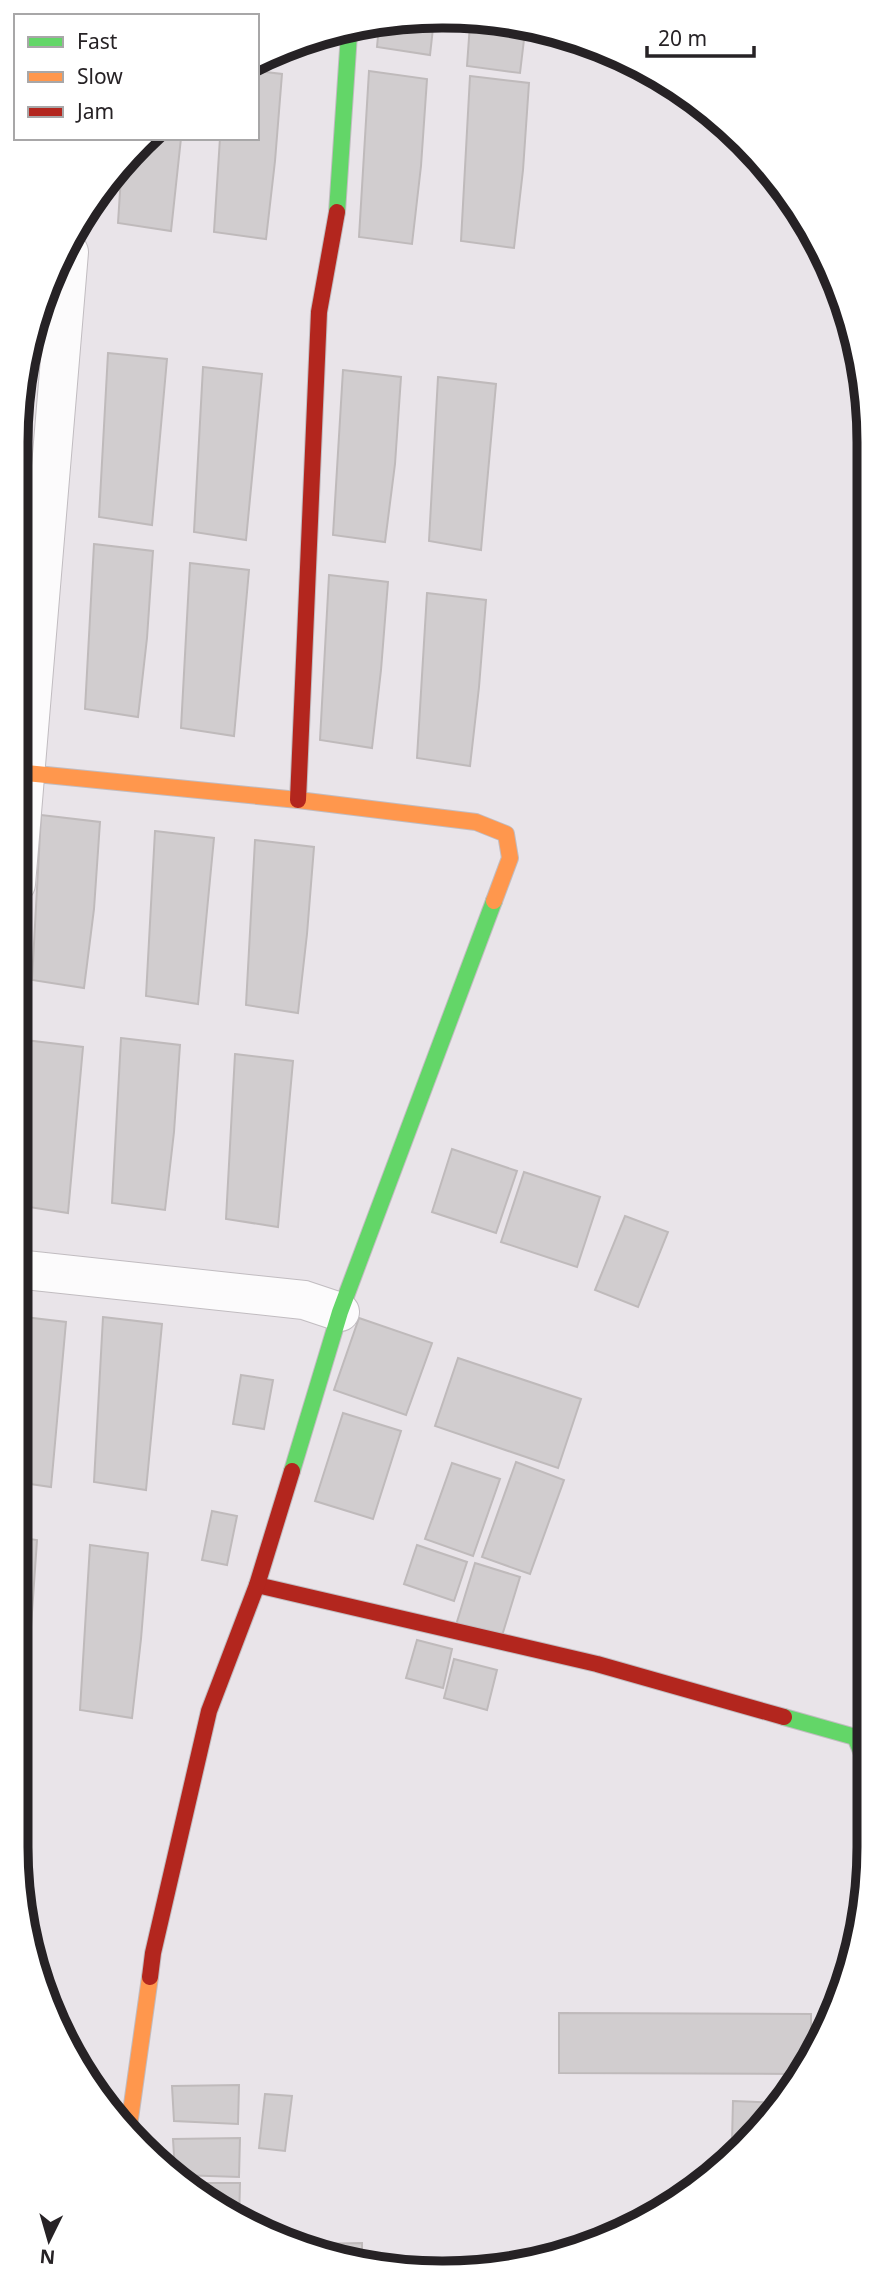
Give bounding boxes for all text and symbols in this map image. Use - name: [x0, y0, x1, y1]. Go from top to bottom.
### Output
- legend: [14, 14, 259, 140]
- scale bar: [647, 14, 754, 58]
- text: 20 m: [658, 24, 707, 52]
- text: Fast: [77, 27, 118, 55]
- text: Slow: [77, 62, 123, 90]
- text: Jam: [75, 97, 114, 125]
- north arrow: [14, 2205, 84, 2275]
- text: N: [39, 2243, 56, 2271]

